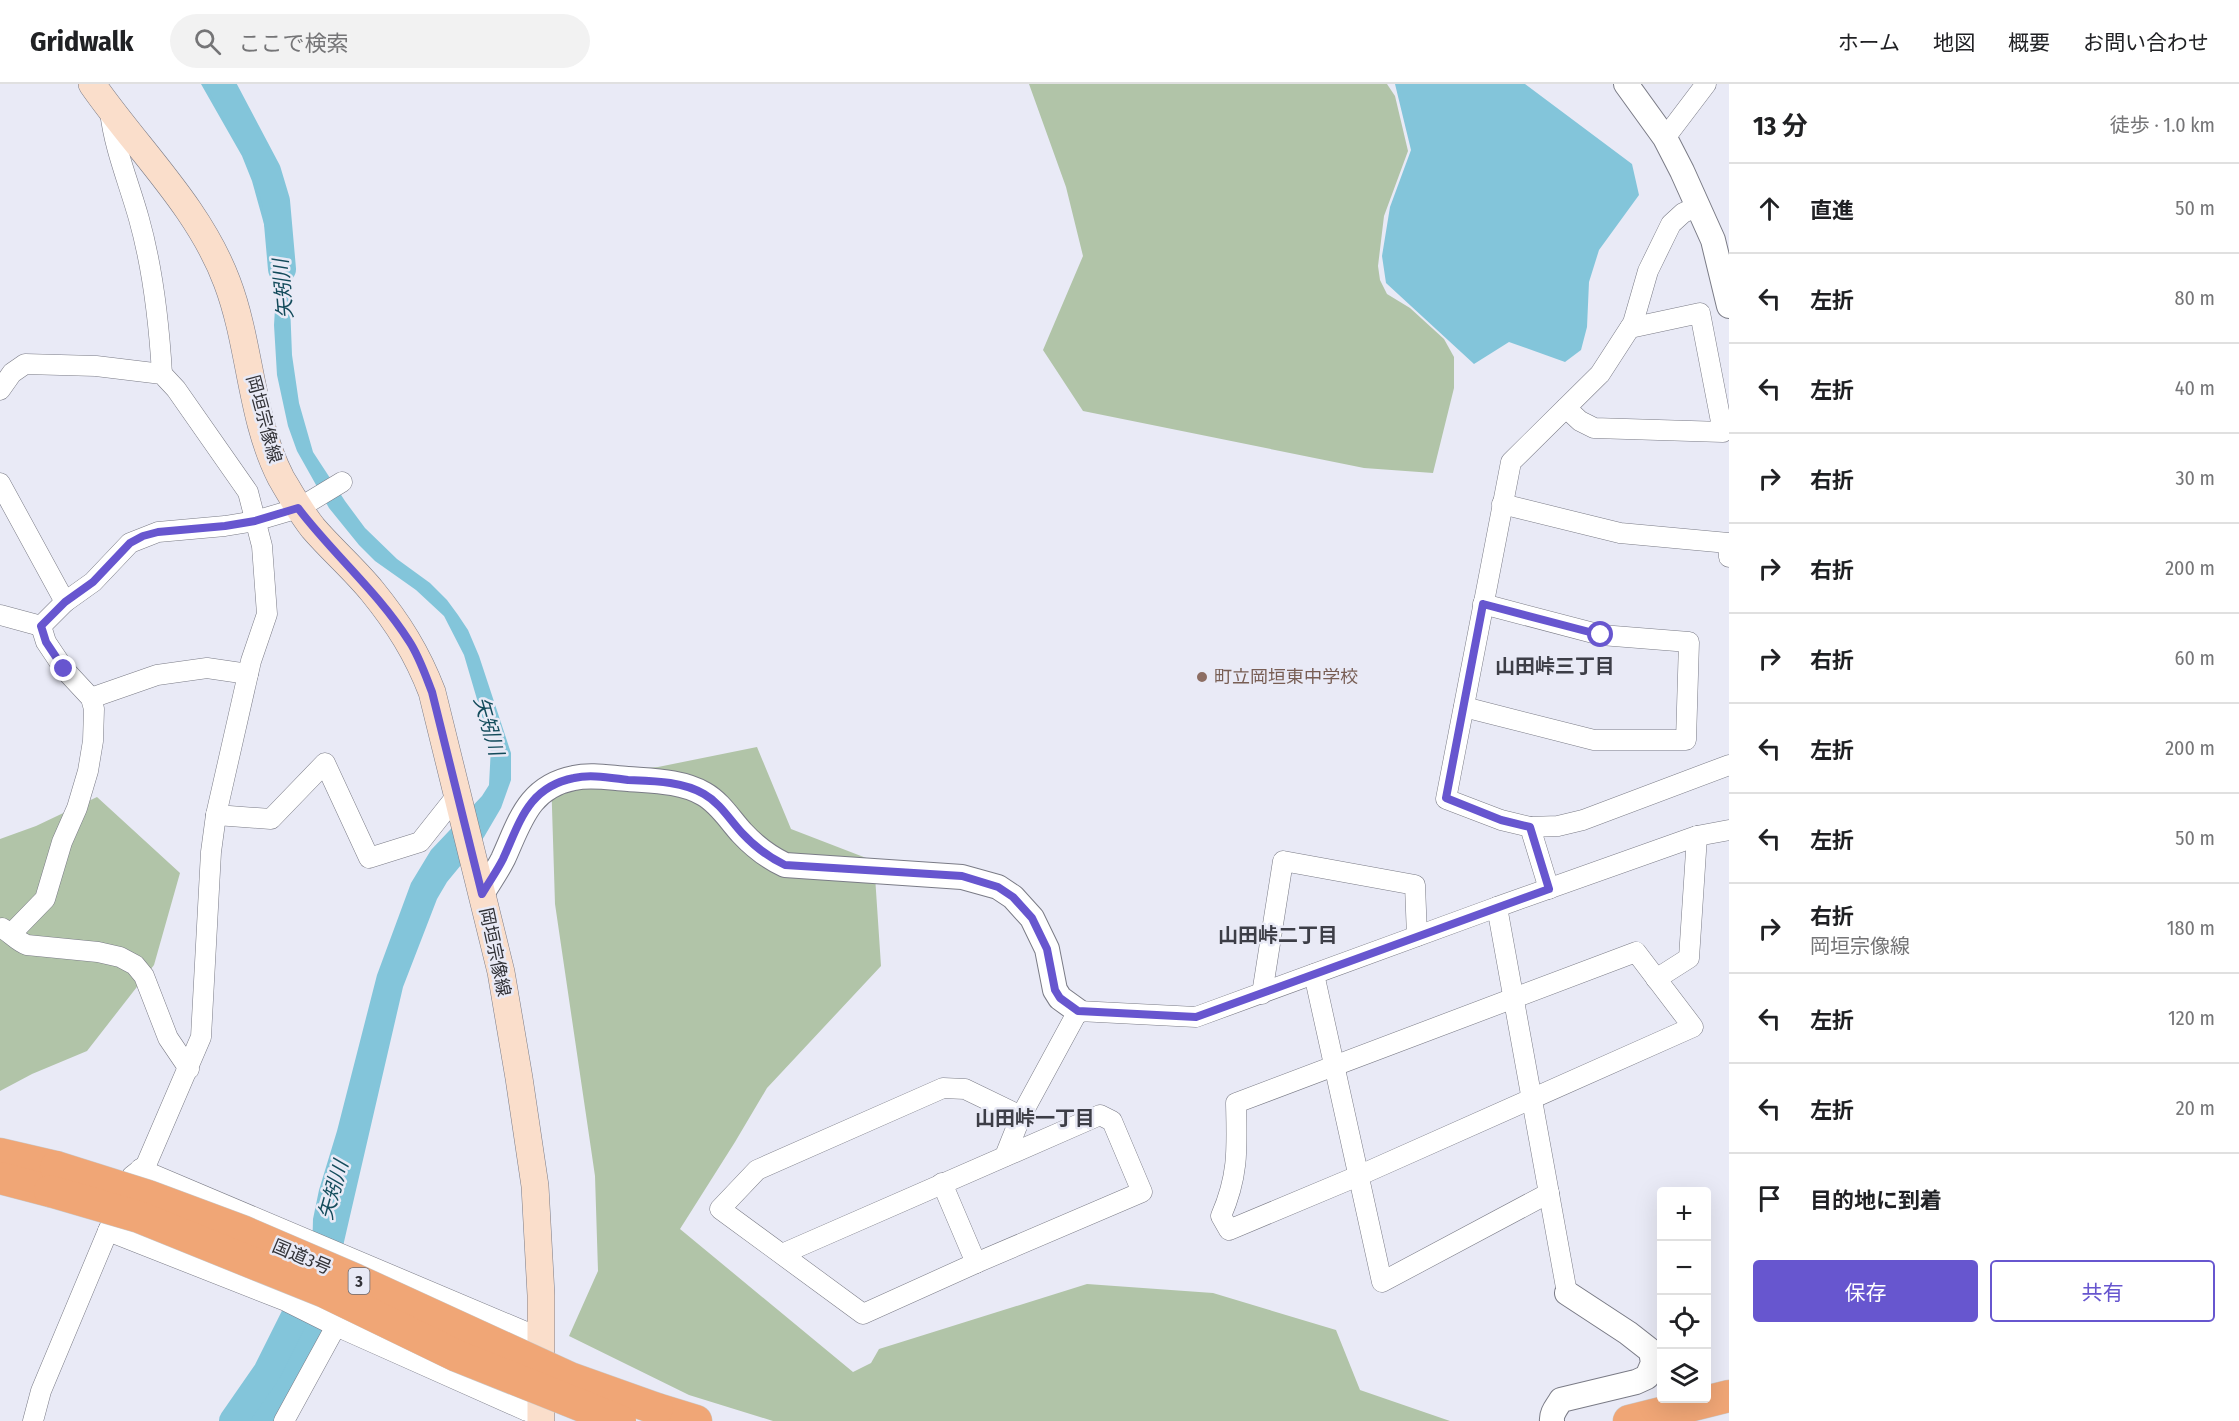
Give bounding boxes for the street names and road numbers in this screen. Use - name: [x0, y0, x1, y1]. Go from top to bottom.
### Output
- street label: 岡垣宗像線: [242, 373, 286, 465]
- street label: 岡垣宗像線: [475, 906, 515, 998]
- street label: 国道3号: [269, 1235, 335, 1279]
- road number: 3: [348, 1268, 370, 1294]

